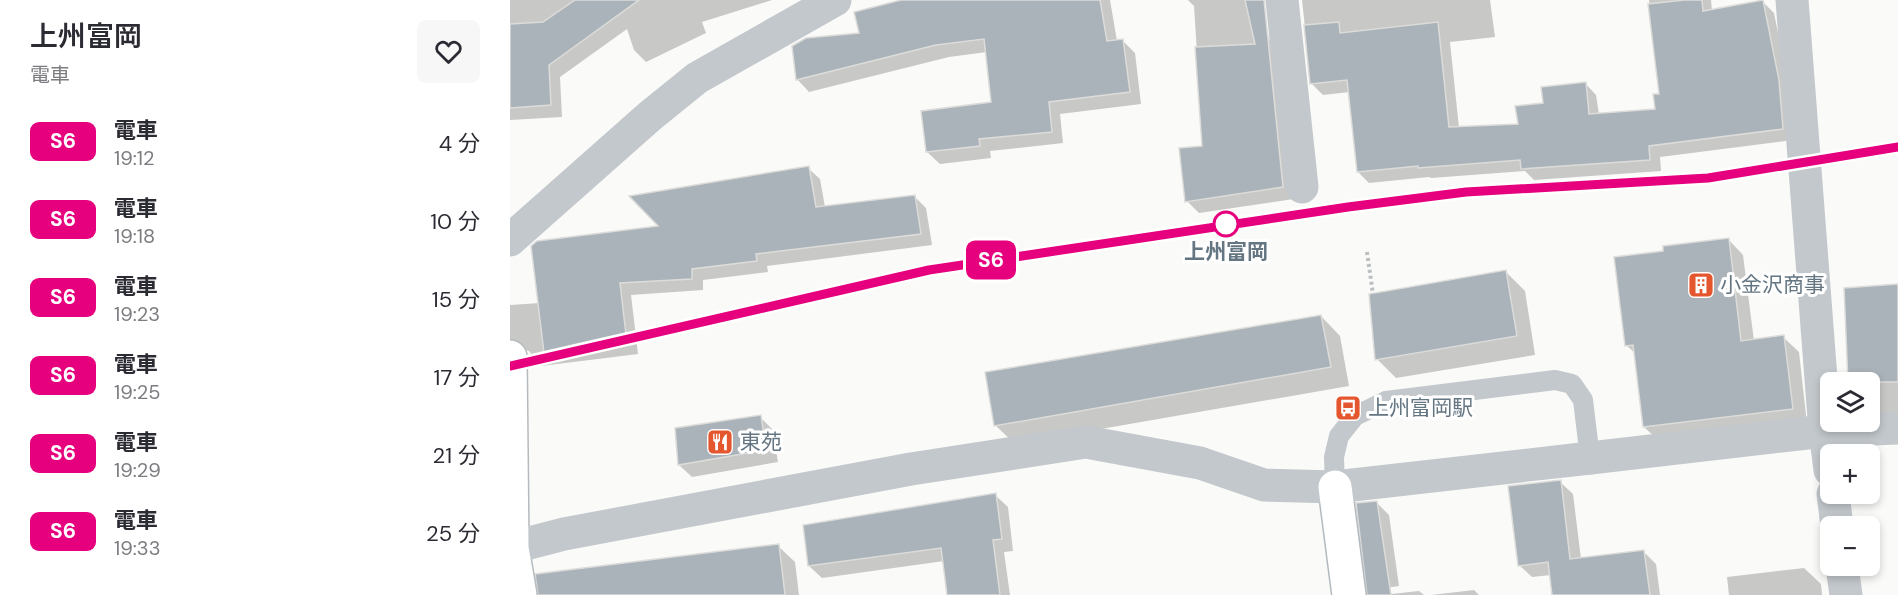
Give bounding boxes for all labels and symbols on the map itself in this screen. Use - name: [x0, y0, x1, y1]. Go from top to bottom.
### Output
- marker: 上州富岡: [1213, 211, 1239, 237]
- place label: 上州富岡: [1184, 238, 1268, 266]
- line badge: S6: [964, 240, 1018, 280]
- building icon: 小金沢商事: [1686, 270, 1716, 300]
- place label: 小金沢商事: [1720, 271, 1825, 299]
- bus stop icon: 上州富岡駅: [1333, 393, 1363, 423]
- place label: 上州富岡駅: [1368, 394, 1473, 422]
- restaurant icon: 東苑: [705, 427, 735, 457]
- place label: 東苑: [740, 428, 782, 456]

